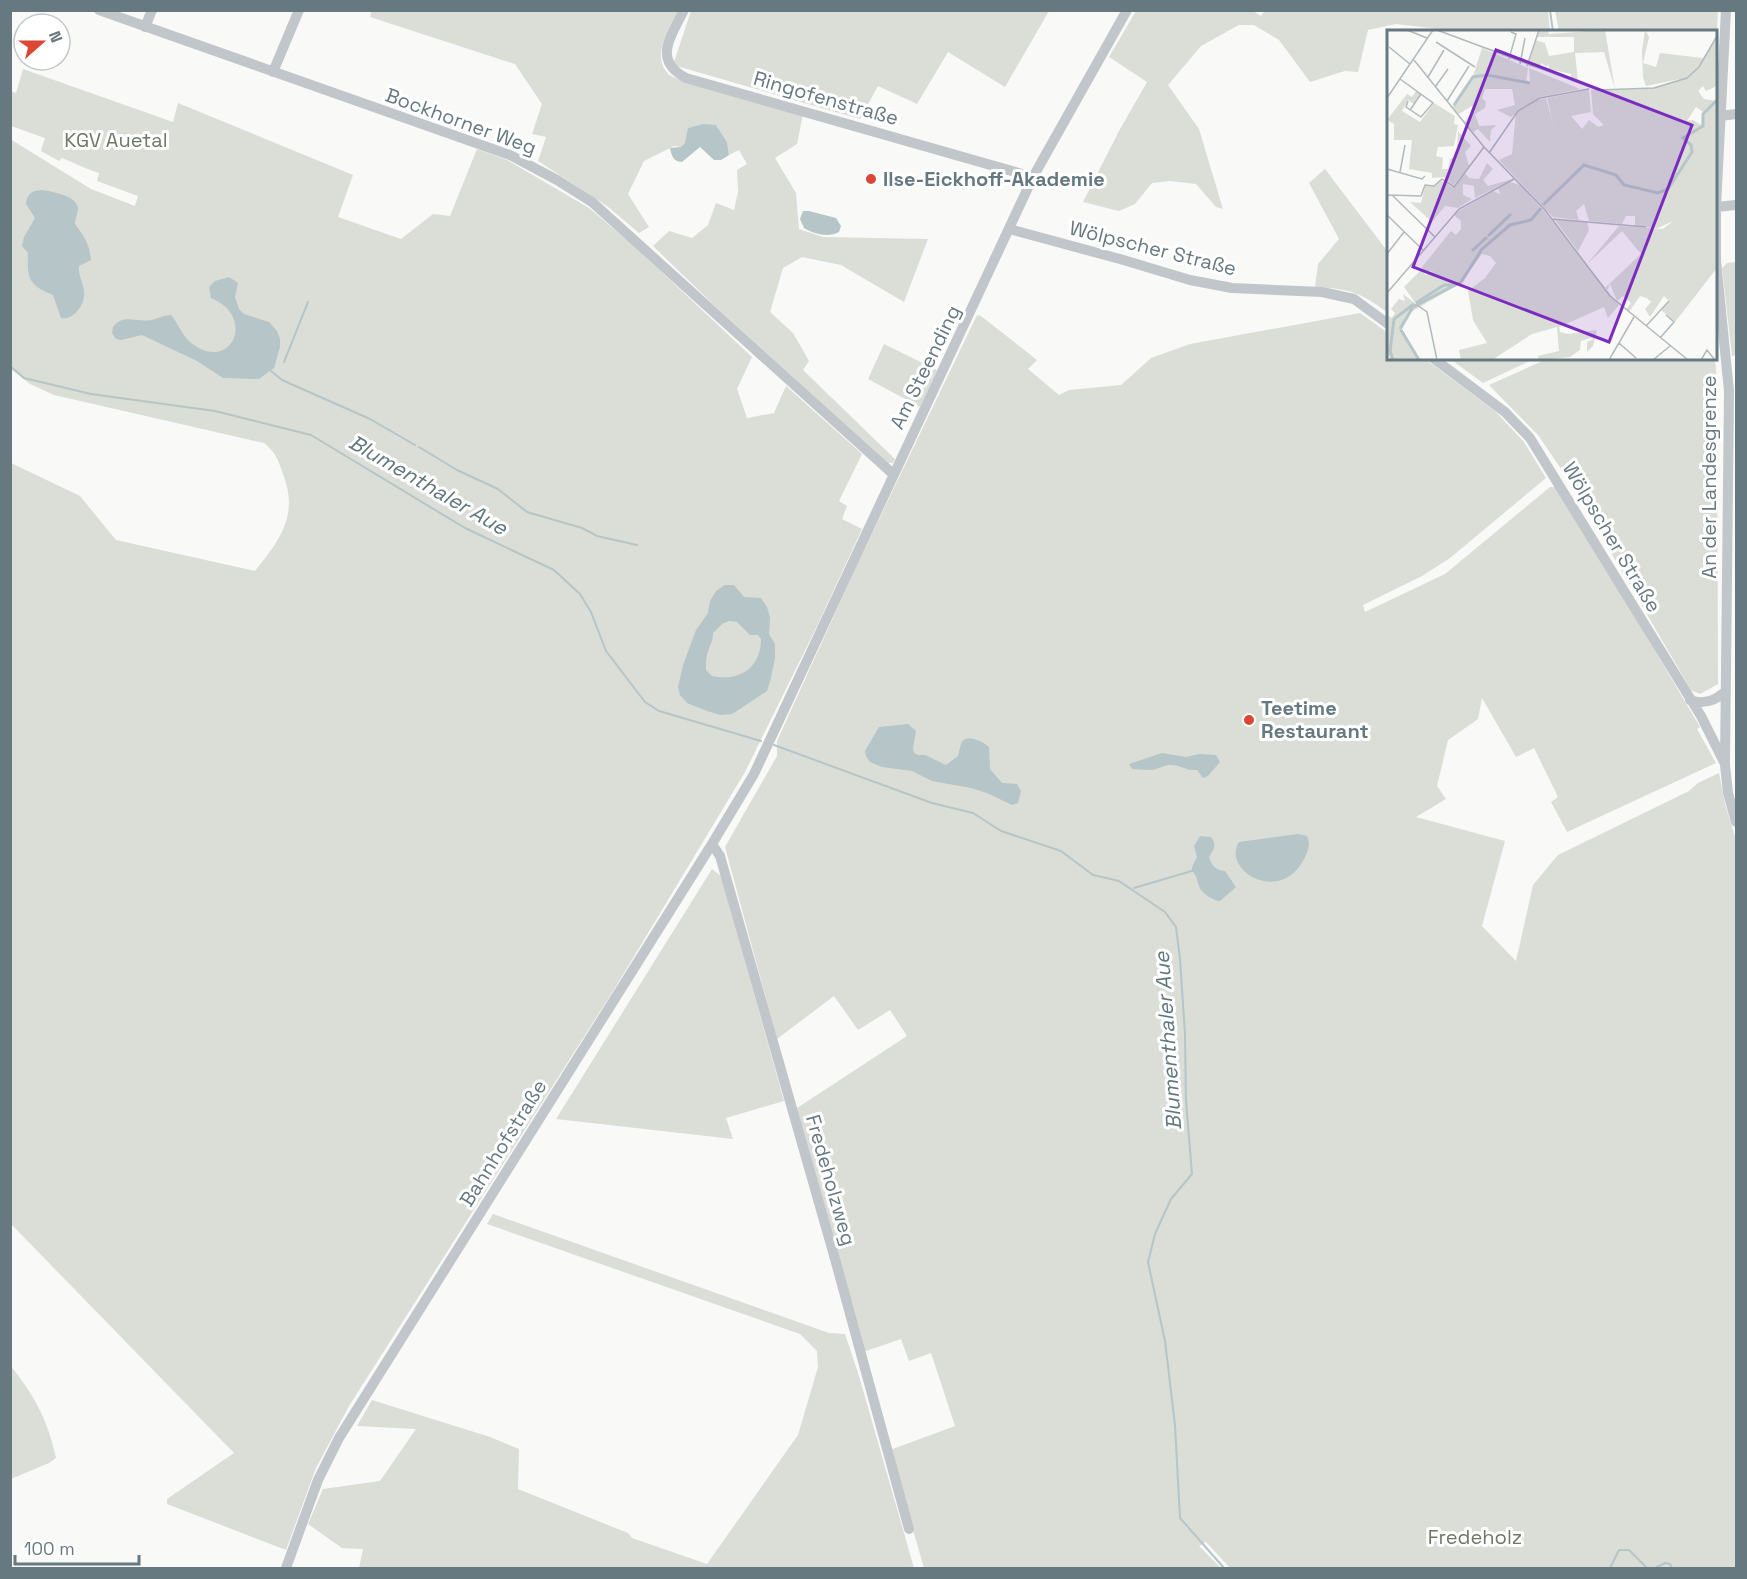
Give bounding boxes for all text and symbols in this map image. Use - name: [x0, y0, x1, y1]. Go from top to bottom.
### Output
- north arrow: [12, 12, 72, 72]
- text: N: [44, 28, 67, 46]
- inset map: [1387, 30, 1717, 360]
- street label: Ringofenstraße: [750, 65, 902, 131]
- street label: Bockhorner Weg: [382, 82, 540, 160]
- park label: KGV Auetal: [64, 127, 168, 153]
- place label: Ilse-Eickhoff-Akademie: [883, 166, 1105, 192]
- marker: Ilse-Eickhoff-Akademie: [864, 172, 878, 186]
- street label: Wölpscher Straße: [1067, 215, 1239, 281]
- street label: Am Steending: [884, 301, 966, 433]
- street label: An der Landesgrenze: [1696, 375, 1722, 579]
- water label: Blumenthaler Aue: [344, 428, 514, 542]
- street label: Wölpscher Straße: [1557, 457, 1667, 617]
- place label: Teetime Restaurant: [1261, 695, 1369, 744]
- marker: Teetime Restaurant: [1242, 713, 1256, 727]
- water label: Blumenthaler Aue: [1148, 949, 1187, 1131]
- street label: Bahnhofstraße: [454, 1075, 552, 1211]
- street label: Fredeholzweg: [800, 1112, 862, 1248]
- park label: Fredeholz: [1428, 1524, 1522, 1550]
- scale bar: [15, 1528, 140, 1566]
- text: 100 m: [24, 1537, 75, 1560]

